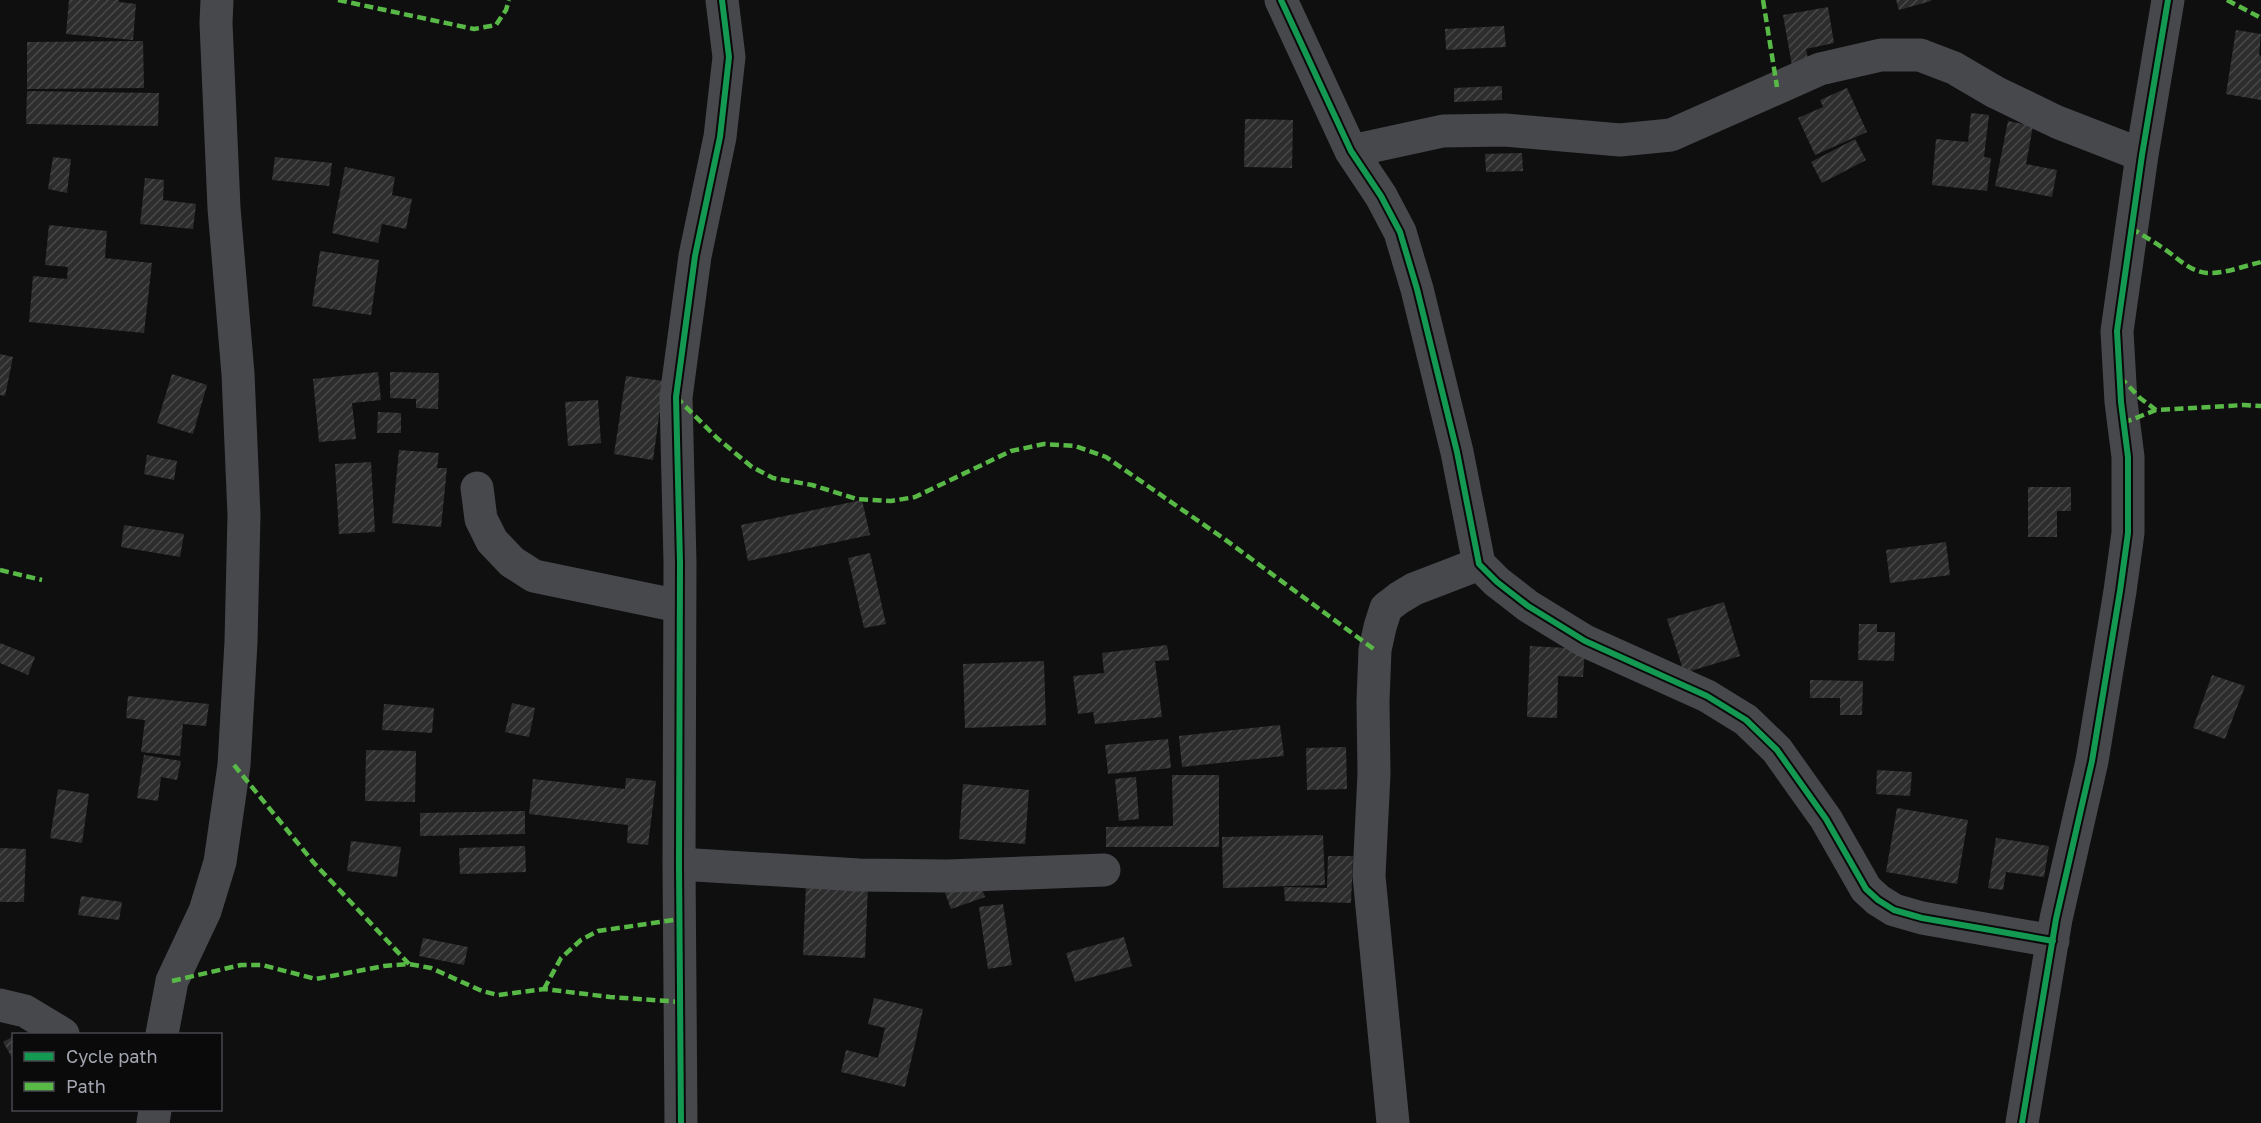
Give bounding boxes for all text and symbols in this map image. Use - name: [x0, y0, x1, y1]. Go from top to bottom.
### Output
- legend: [12, 1033, 222, 1111]
- text: Cycle path: [66, 1045, 158, 1067]
- text: Path: [66, 1075, 106, 1097]

